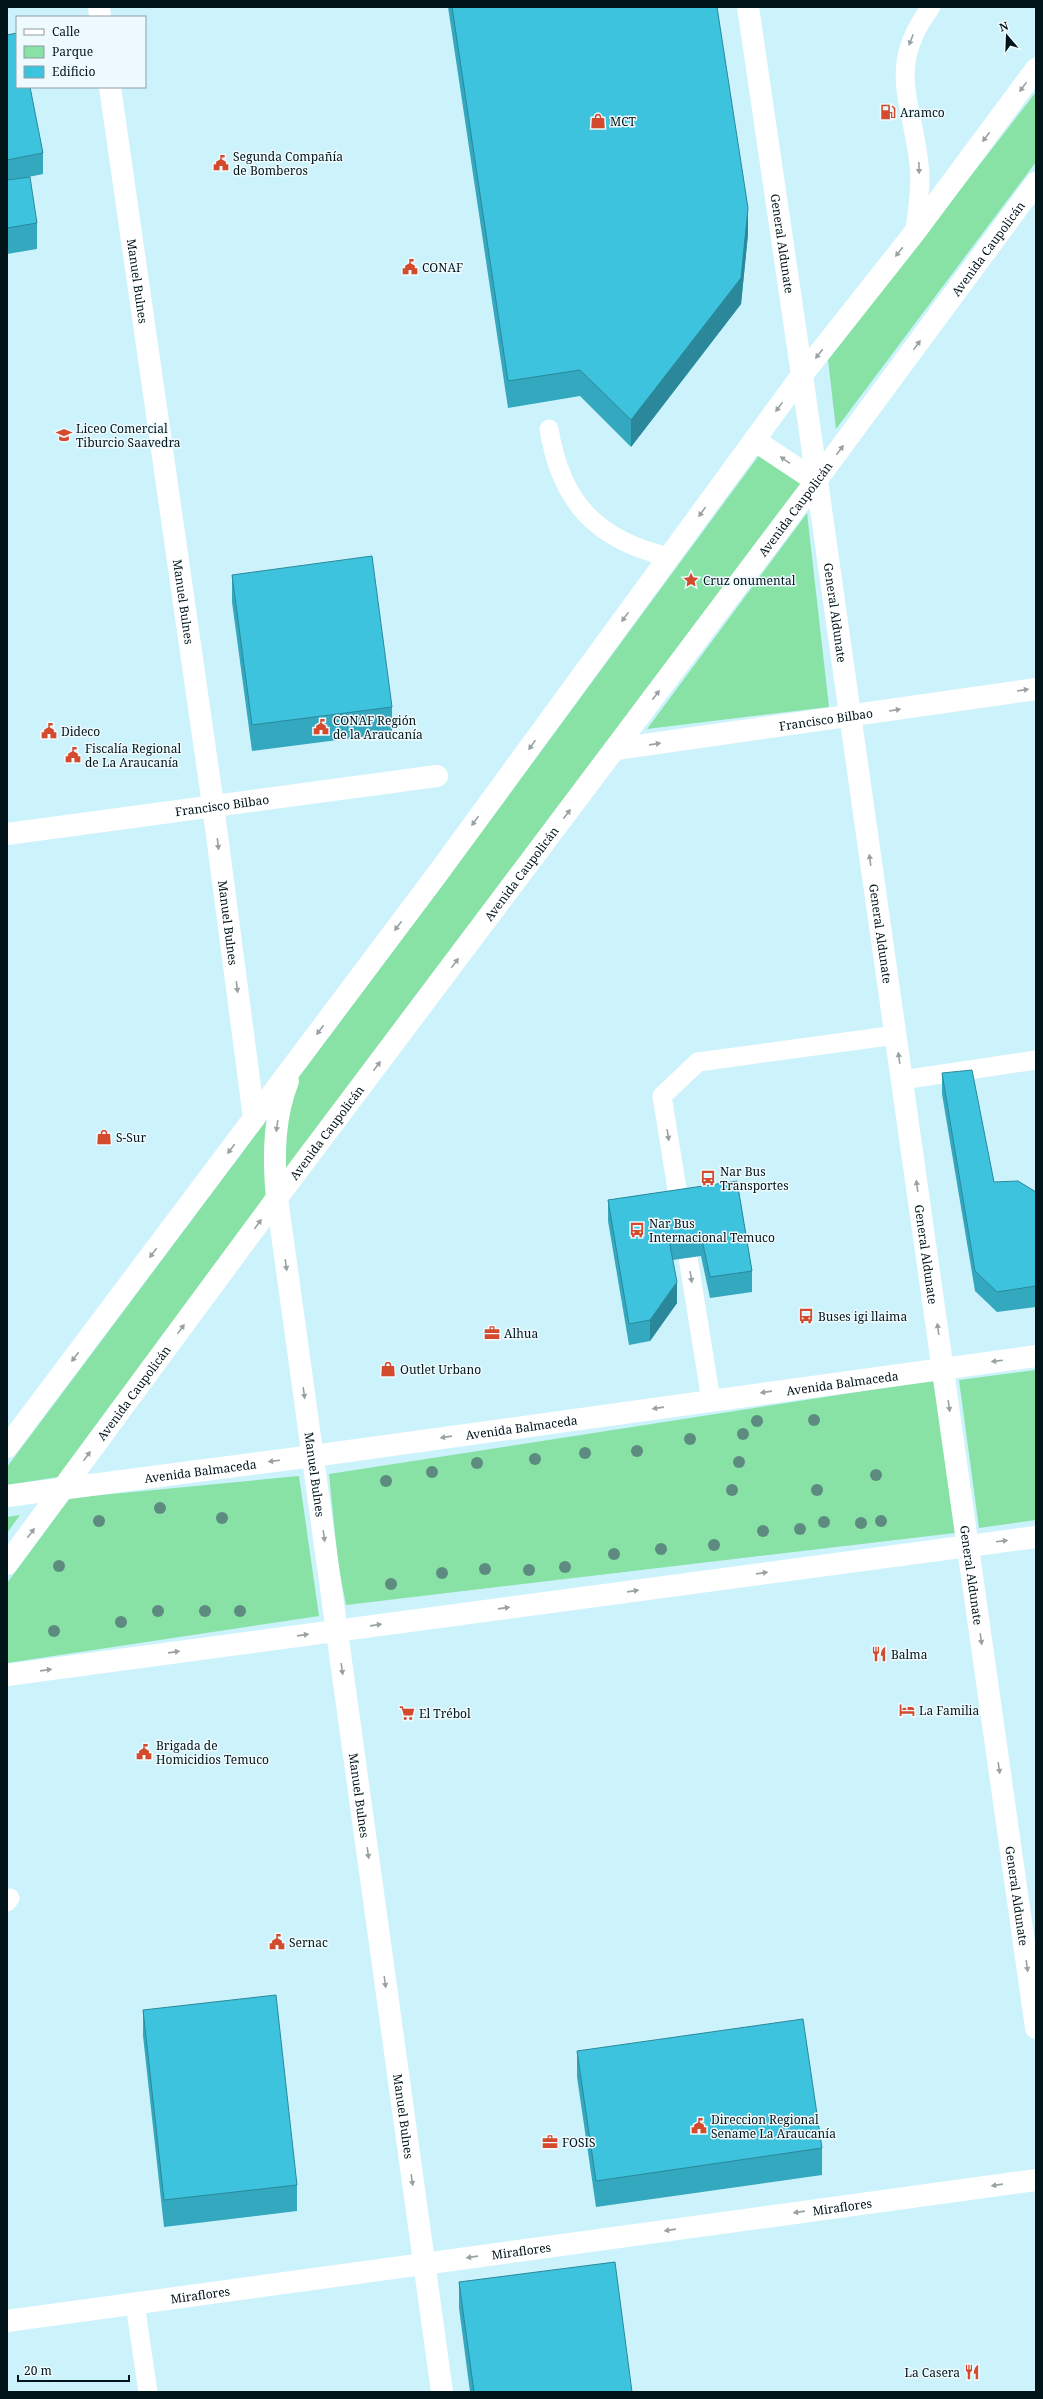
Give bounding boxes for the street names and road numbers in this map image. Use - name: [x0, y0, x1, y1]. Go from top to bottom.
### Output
- street label: General Aldunate: [767, 192, 798, 294]
- street label: Avenida Caupolicán: [947, 197, 1029, 299]
- street label: Manuel Bulnes: [123, 237, 152, 325]
- street label: Avenida Caupolicán: [754, 458, 836, 560]
- street label: Manuel Bulnes: [169, 558, 198, 645]
- street label: General Aldunate: [820, 562, 851, 664]
- street label: Francisco Bilbao: [778, 704, 874, 734]
- street label: Francisco Bilbao: [174, 790, 270, 820]
- street label: Avenida Caupolicán: [480, 822, 562, 924]
- street label: Manuel Bulnes: [214, 879, 242, 966]
- street label: General Aldunate: [866, 882, 897, 984]
- street label: Avenida Caupolicán: [285, 1081, 368, 1183]
- street label: General Aldunate: [911, 1203, 942, 1305]
- street label: Avenida Caupolicán: [93, 1341, 174, 1444]
- street label: Avenida Balmaceda: [785, 1367, 900, 1399]
- street label: Avenida Balmaceda: [464, 1411, 579, 1443]
- street label: Manuel Bulnes: [301, 1431, 329, 1518]
- street label: Avenida Balmaceda: [143, 1455, 258, 1486]
- street label: General Aldunate: [956, 1524, 987, 1626]
- street label: Manuel Bulnes: [345, 1752, 374, 1839]
- street label: General Aldunate: [1002, 1845, 1033, 1947]
- street label: Manuel Bulnes: [390, 2073, 418, 2160]
- street label: Miraflores: [811, 2194, 873, 2219]
- street label: Miraflores: [490, 2238, 552, 2263]
- street label: Miraflores: [169, 2282, 231, 2307]

